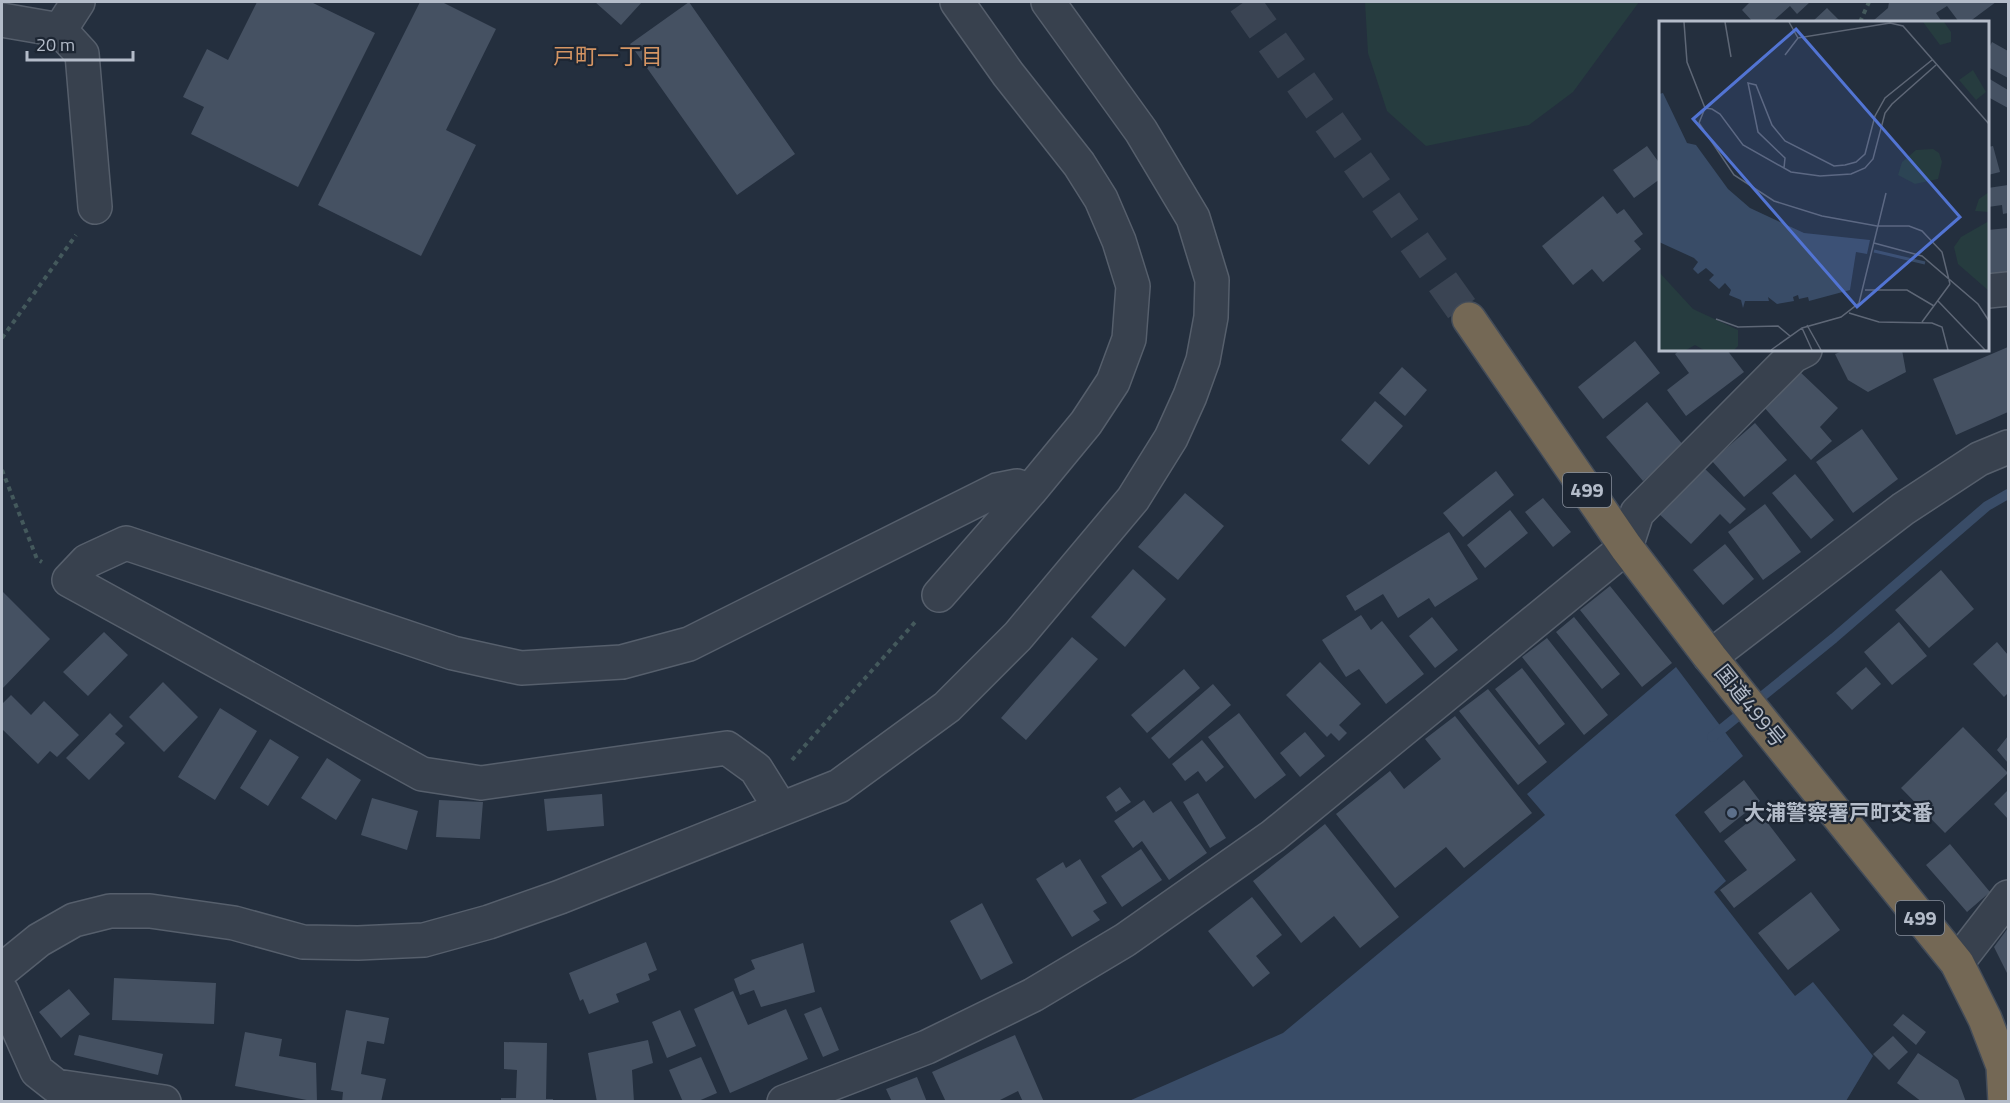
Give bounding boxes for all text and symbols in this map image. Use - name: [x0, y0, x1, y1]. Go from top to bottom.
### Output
- inset map: [1659, 21, 1989, 351]
- scale bar: [27, 24, 134, 62]
- text: 20 m: [36, 31, 75, 58]
- district label: 戸町一丁目: [553, 39, 663, 73]
- road number: 499: [1563, 473, 1611, 507]
- street label: 国道499号: [1707, 657, 1794, 754]
- place label: 大浦警察署戸町交番: [1744, 796, 1933, 828]
- marker: 大浦警察署戸町交番: [1725, 806, 1739, 820]
- road number: 499: [1896, 901, 1944, 935]

